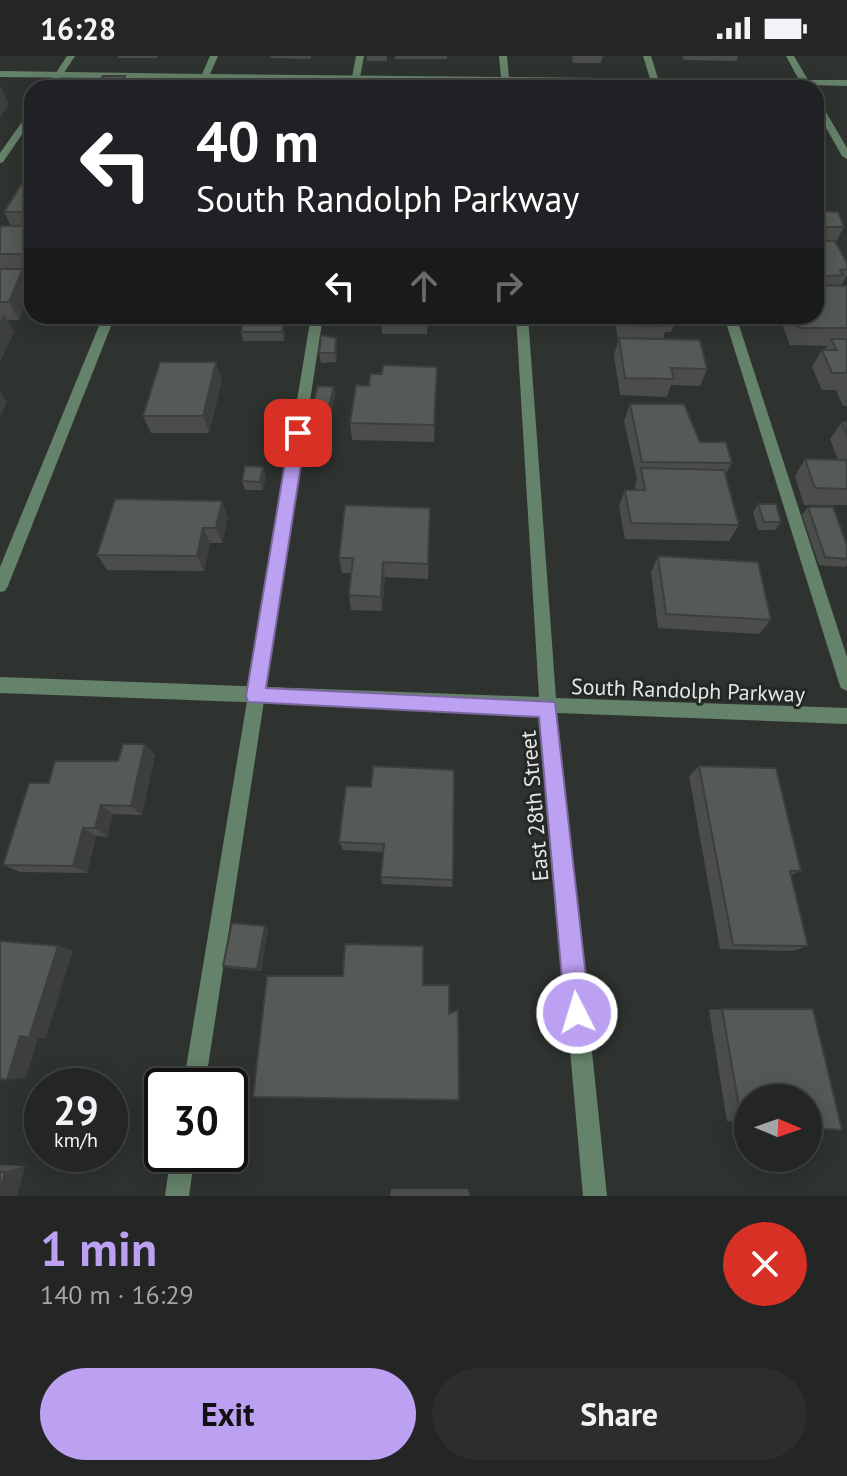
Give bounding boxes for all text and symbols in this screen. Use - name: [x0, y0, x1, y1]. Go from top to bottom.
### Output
- text: 16:28: [40, 9, 116, 48]
- text: 40 m: [196, 105, 319, 177]
- icon: left: [64, 112, 168, 216]
- text: South Randolph Parkway: [196, 175, 579, 222]
- icon: left: [318, 264, 362, 308]
- icon: ahead: [402, 264, 446, 308]
- icon: right: [486, 264, 530, 308]
- pin: [264, 399, 332, 467]
- icon: arrive: [276, 411, 320, 455]
- street label: South Randolph Parkway: [570, 672, 806, 708]
- street label: East 28th Street: [513, 729, 555, 882]
- position arrow: [535, 971, 619, 1055]
- speed limit sign: 30: [144, 1068, 248, 1172]
- text: 29: [53, 1084, 99, 1136]
- north arrow: [734, 1084, 822, 1172]
- map controls: [734, 1084, 822, 1172]
- text: km/h: [54, 1127, 98, 1153]
- text: 1 min: [40, 1217, 157, 1279]
- button: close: [723, 1222, 807, 1306]
- text: 140 m · 16:29: [40, 1278, 194, 1311]
- button: Exit: [40, 1368, 416, 1460]
- button: Share: [432, 1368, 807, 1460]

